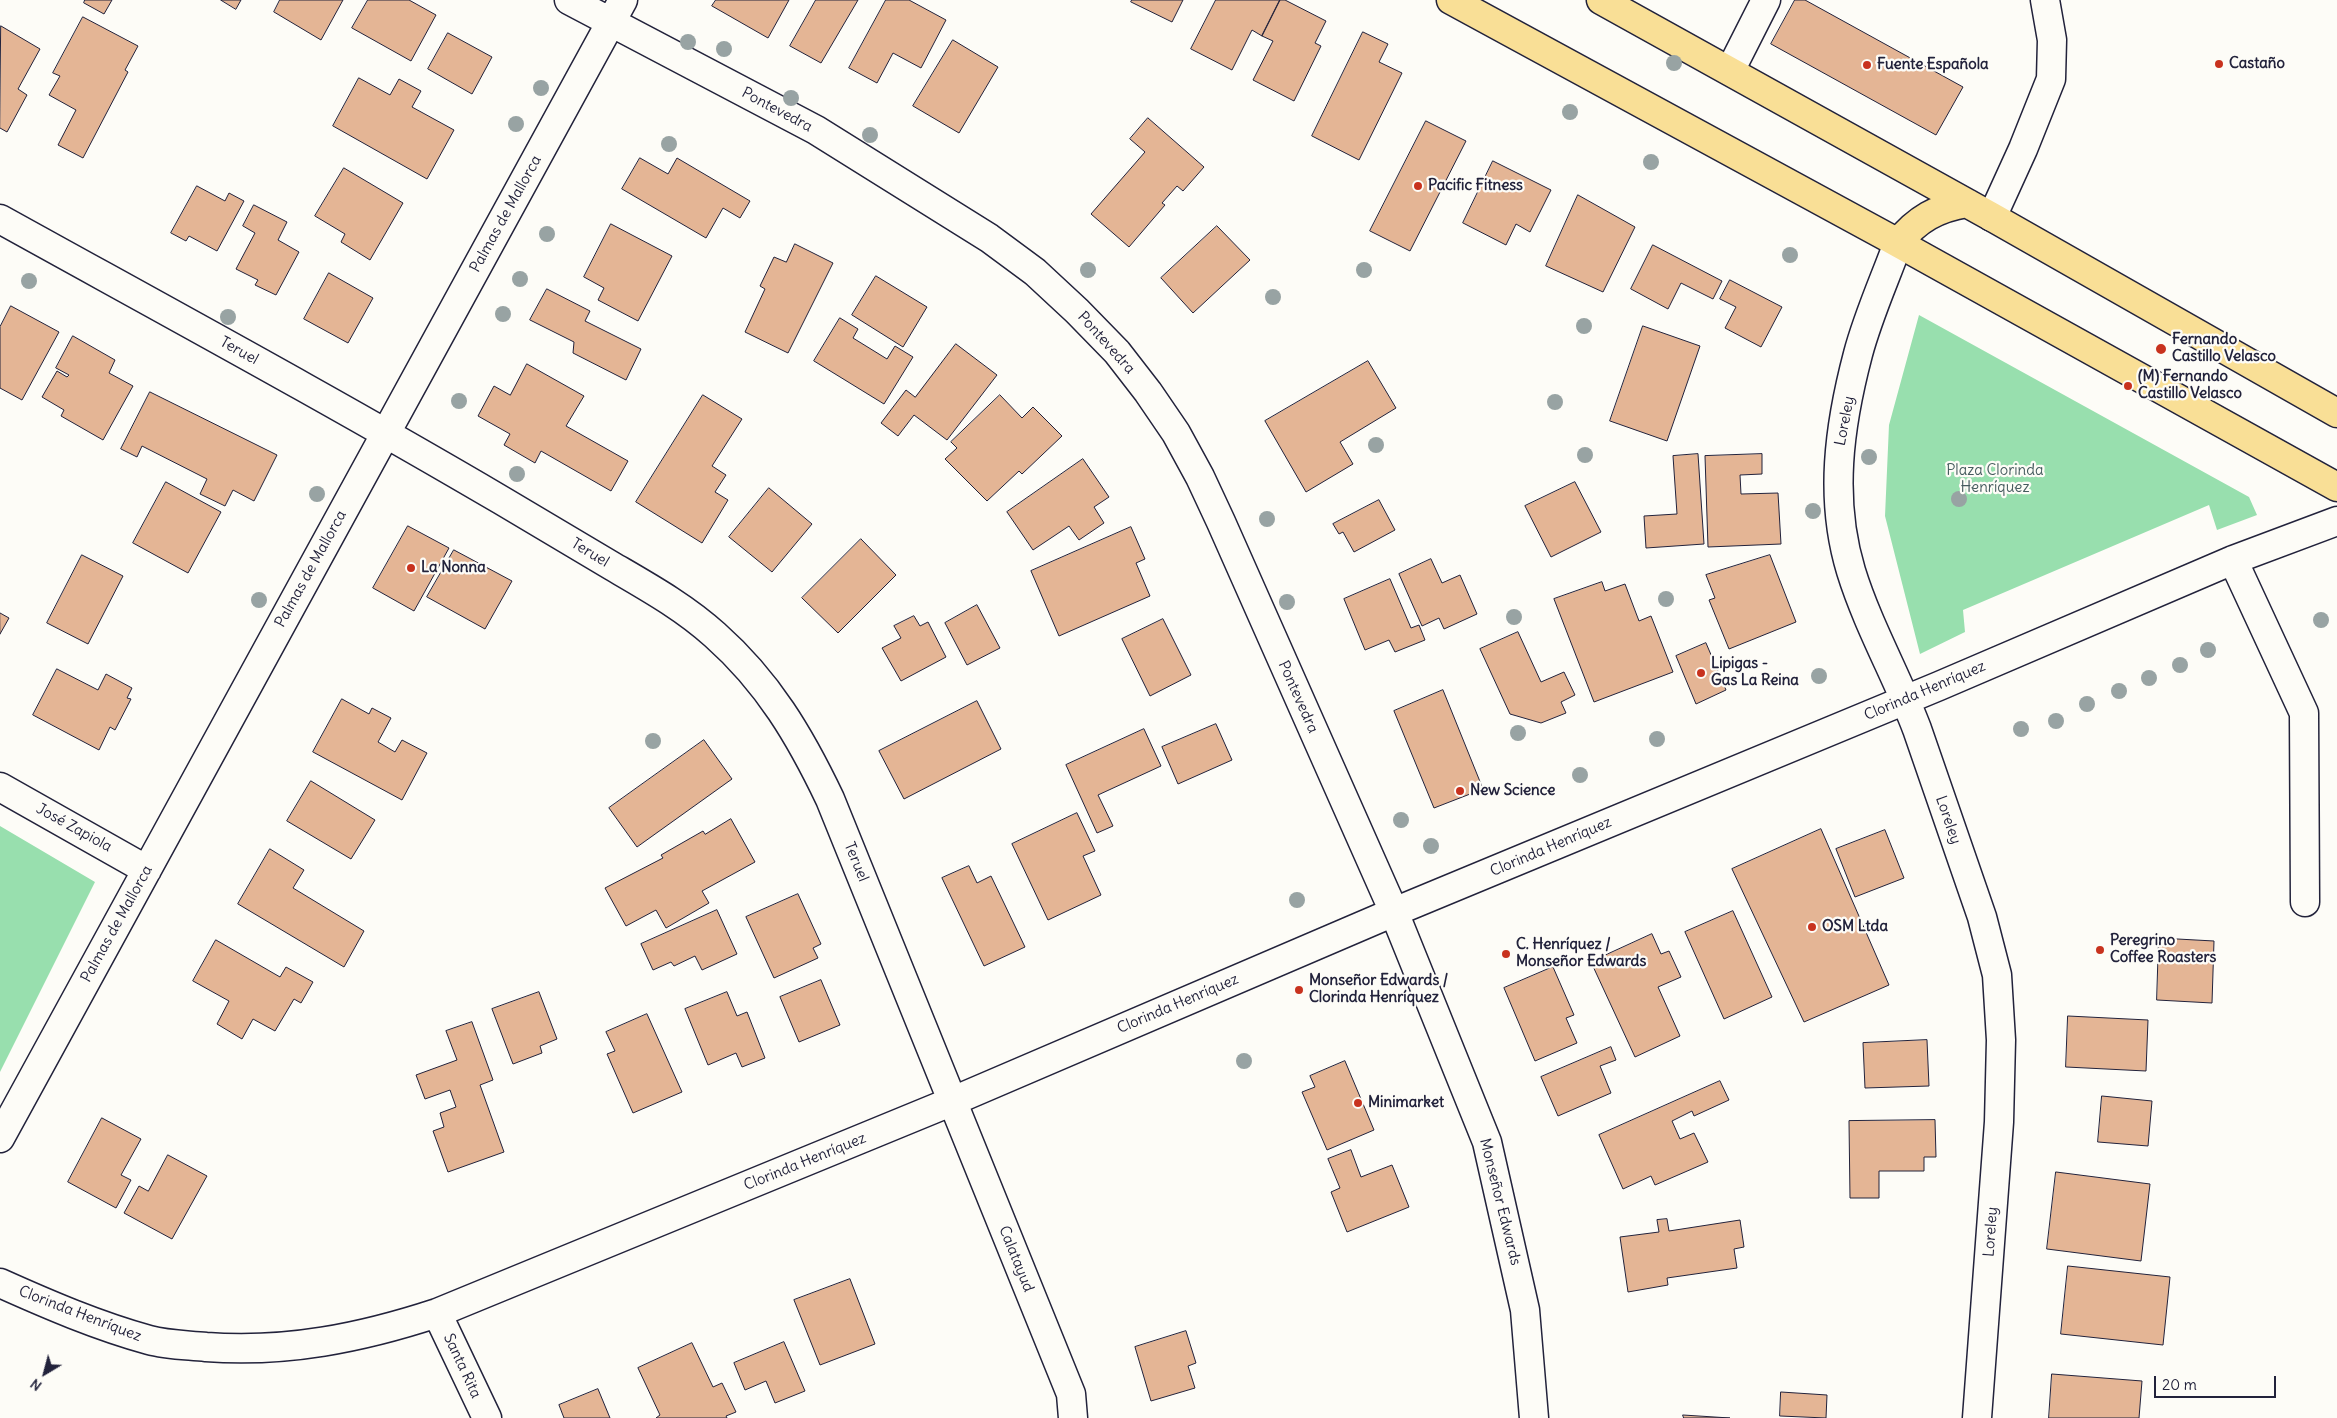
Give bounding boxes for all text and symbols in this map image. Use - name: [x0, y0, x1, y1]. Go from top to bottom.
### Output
- place label: Castaño: [2229, 55, 2285, 73]
- place label: Fuente Española: [1877, 56, 1989, 74]
- marker: Castaño: [2213, 58, 2225, 70]
- marker: Fuente Española: [1861, 59, 1873, 71]
- street label: Pontevedra: [739, 84, 815, 136]
- street label: Palmas de Mallorca: [466, 152, 546, 276]
- place label: Pacific Fitness: [1428, 177, 1523, 195]
- marker: Pacific Fitness: [1412, 180, 1424, 192]
- street label: Pontevedra: [1073, 308, 1139, 378]
- place label: Fernando Castillo Velasco: [2172, 331, 2276, 366]
- street label: Teruel: [217, 333, 261, 369]
- marker: Fernando Castillo Velasco: [2154, 342, 2168, 356]
- place label: (M) Fernando Castillo Velasco: [2138, 368, 2242, 403]
- marker: (M) Fernando Castillo Velasco: [2122, 380, 2134, 392]
- street label: Loreley: [1831, 395, 1859, 447]
- park label: Plaza Clorinda Henríquez: [1946, 462, 2044, 497]
- street label: Palmas de Mallorca: [271, 507, 351, 631]
- street label: Teruel: [568, 535, 612, 571]
- place label: La Nonna: [421, 559, 486, 577]
- marker: La Nonna: [405, 562, 417, 574]
- place label: Lipigas - Gas La Reina: [1711, 655, 1799, 690]
- street label: Clorinda Henríquez: [1862, 657, 1988, 725]
- street label: Pontevedra: [1274, 658, 1322, 736]
- marker: Lipigas - Gas La Reina: [1695, 667, 1707, 679]
- place label: New Science: [1470, 782, 1555, 800]
- marker: New Science: [1454, 785, 1466, 797]
- street label: Loreley: [1931, 793, 1965, 847]
- street label: José Zapiola: [33, 800, 115, 856]
- street label: Clorinda Henríquez: [1488, 813, 1614, 881]
- street label: Teruel: [840, 840, 872, 884]
- street label: Palmas de Mallorca: [77, 862, 157, 986]
- place label: OSM Ltda: [1822, 918, 1888, 936]
- marker: OSM Ltda: [1806, 921, 1818, 933]
- place label: Peregrino Coffee Roasters: [2110, 932, 2216, 967]
- place label: C. Henríquez / Monseñor Edwards: [1516, 936, 1646, 971]
- marker: Peregrino Coffee Roasters: [2094, 944, 2106, 956]
- marker: C. Henríquez / Monseñor Edwards: [1500, 948, 1512, 960]
- street label: Clorinda Henríquez: [1115, 970, 1241, 1038]
- place label: Monseñor Edwards / Clorinda Henríquez: [1309, 972, 1448, 1007]
- marker: Monseñor Edwards / Clorinda Henríquez: [1293, 984, 1305, 996]
- place label: Minimarket: [1368, 1094, 1444, 1112]
- marker: Minimarket: [1352, 1097, 1364, 1109]
- street label: Clorinda Henríquez: [741, 1129, 869, 1195]
- street label: Monseñor Edwards: [1476, 1137, 1524, 1267]
- street label: Loreley: [1980, 1206, 2002, 1258]
- street label: Calatayud: [995, 1223, 1037, 1295]
- street label: Clorinda Henríquez: [16, 1282, 144, 1346]
- street label: Santa Rita: [439, 1331, 485, 1401]
- north arrow: [20, 1348, 70, 1398]
- scale bar: [2157, 1366, 2280, 1398]
- text: N: [27, 1375, 45, 1395]
- text: 20 m: [2162, 1375, 2197, 1394]

